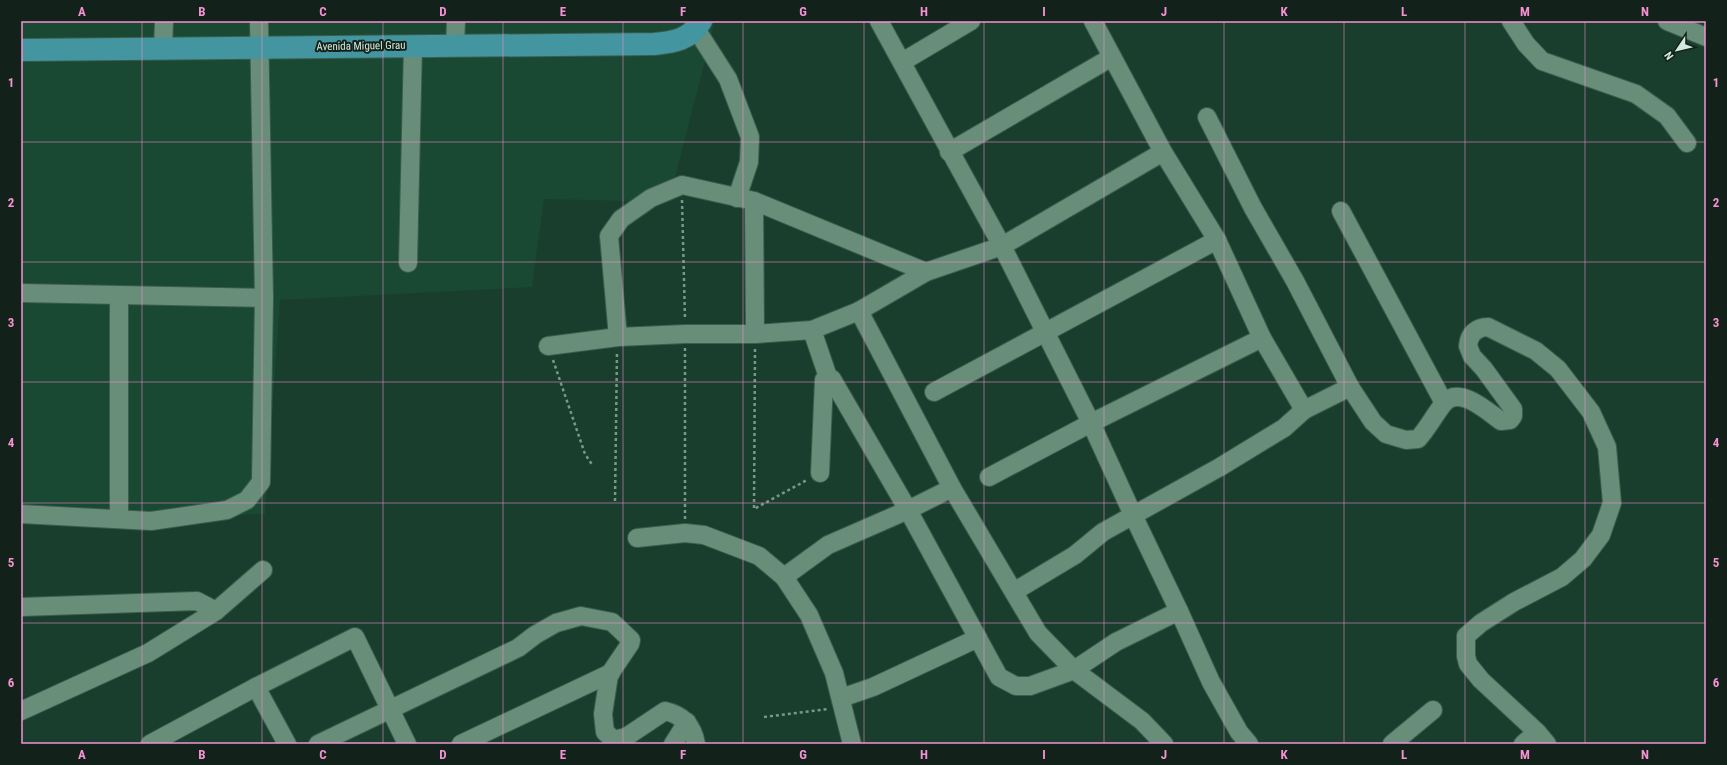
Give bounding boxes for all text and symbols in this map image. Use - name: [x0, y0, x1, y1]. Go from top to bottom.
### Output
- text: A: [78, 4, 86, 19]
- text: B: [198, 4, 206, 19]
- text: C: [319, 4, 327, 19]
- text: D: [439, 4, 447, 19]
- text: E: [560, 4, 567, 19]
- text: F: [680, 4, 686, 19]
- text: G: [799, 4, 807, 19]
- text: H: [920, 4, 928, 19]
- text: I: [1042, 4, 1046, 19]
- text: J: [1161, 4, 1167, 19]
- text: K: [1280, 4, 1288, 19]
- text: L: [1401, 4, 1407, 19]
- text: M: [1520, 4, 1530, 19]
- text: N: [1641, 4, 1649, 19]
- north arrow: [1657, 30, 1697, 70]
- street label: Avenida Miguel Grau: [316, 39, 406, 53]
- text: N: [1662, 49, 1676, 62]
- text: 1: [8, 75, 14, 90]
- text: 1: [1713, 75, 1719, 90]
- text: 2: [8, 195, 15, 210]
- text: 2: [1713, 195, 1720, 210]
- text: 3: [8, 315, 14, 330]
- text: 3: [1713, 315, 1719, 330]
- text: 4: [8, 435, 15, 450]
- text: 4: [1713, 435, 1720, 450]
- text: 5: [8, 555, 15, 570]
- text: 5: [1713, 555, 1720, 570]
- text: 6: [8, 675, 15, 690]
- text: 6: [1713, 675, 1720, 690]
- text: A: [78, 747, 86, 762]
- text: B: [198, 747, 206, 762]
- text: C: [319, 747, 327, 762]
- text: D: [439, 747, 447, 762]
- text: E: [560, 747, 567, 762]
- text: F: [680, 747, 686, 762]
- text: G: [799, 747, 807, 762]
- text: H: [920, 747, 928, 762]
- text: I: [1042, 747, 1046, 762]
- text: J: [1161, 747, 1167, 762]
- text: K: [1280, 747, 1288, 762]
- text: L: [1401, 747, 1407, 762]
- text: M: [1520, 747, 1530, 762]
- text: N: [1641, 747, 1649, 762]

